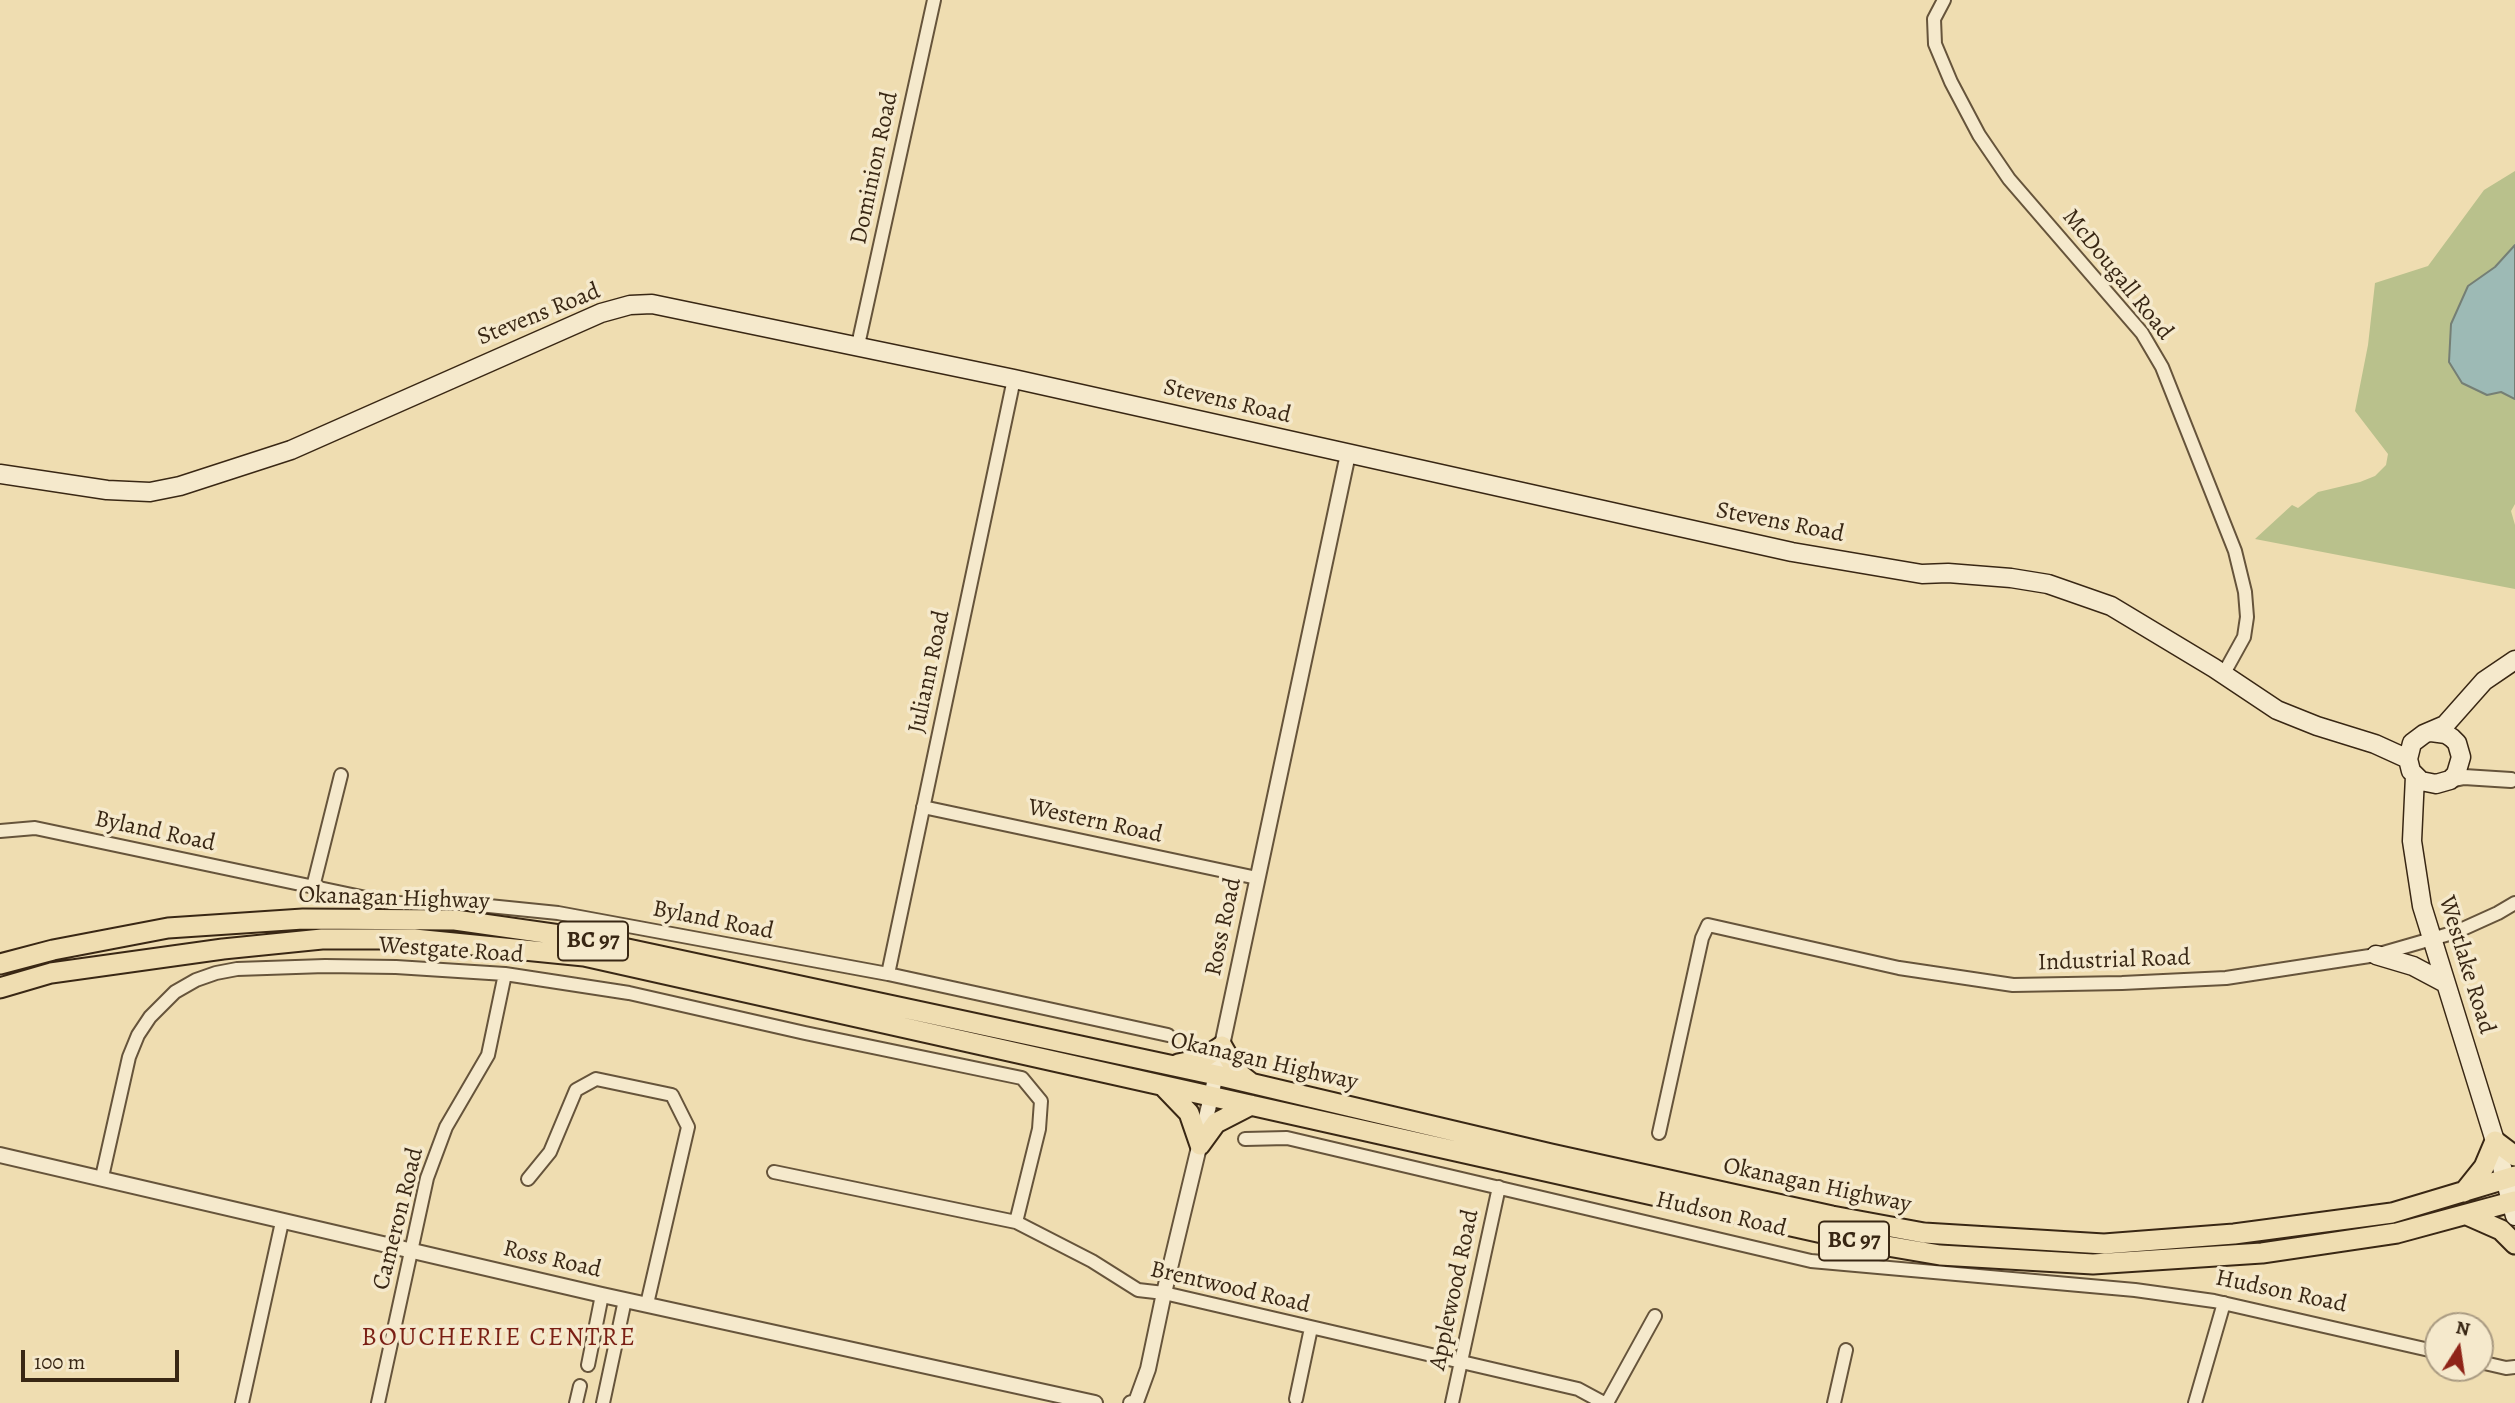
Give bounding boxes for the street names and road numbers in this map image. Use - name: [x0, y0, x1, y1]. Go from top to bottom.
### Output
- street label: Dominion Road: [845, 89, 905, 247]
- street label: McDougall Road: [2055, 204, 2179, 346]
- street label: Stevens Road: [473, 277, 605, 353]
- street label: Stevens Road: [1160, 373, 1294, 431]
- street label: Stevens Road: [1713, 496, 1847, 550]
- street label: Juliann Road: [903, 608, 957, 736]
- street label: Western Road: [1025, 794, 1165, 850]
- street label: Byland Road: [92, 805, 218, 859]
- street label: Ross Road: [1200, 875, 1248, 979]
- street label: Okanagan Highway: [298, 881, 490, 917]
- street label: Westlake Road: [2431, 892, 2501, 1038]
- street label: Byland Road: [650, 895, 776, 947]
- road number: BC 97: [558, 922, 628, 960]
- street label: Westgate Road: [378, 932, 524, 970]
- street label: Industrial Road: [2037, 944, 2191, 978]
- street label: Okanagan Highway: [1168, 1026, 1360, 1098]
- street label: Cameron Road: [367, 1145, 431, 1293]
- street label: Okanagan Highway: [1720, 1152, 1914, 1220]
- street label: Hudson Road: [1653, 1186, 1789, 1244]
- street label: Applewood Road: [1424, 1207, 1486, 1373]
- road number: BC 97: [1819, 1222, 1889, 1260]
- street label: Ross Road: [500, 1235, 604, 1285]
- street label: Brentwood Road: [1147, 1256, 1313, 1320]
- street label: Hudson Road: [2213, 1264, 2349, 1320]

